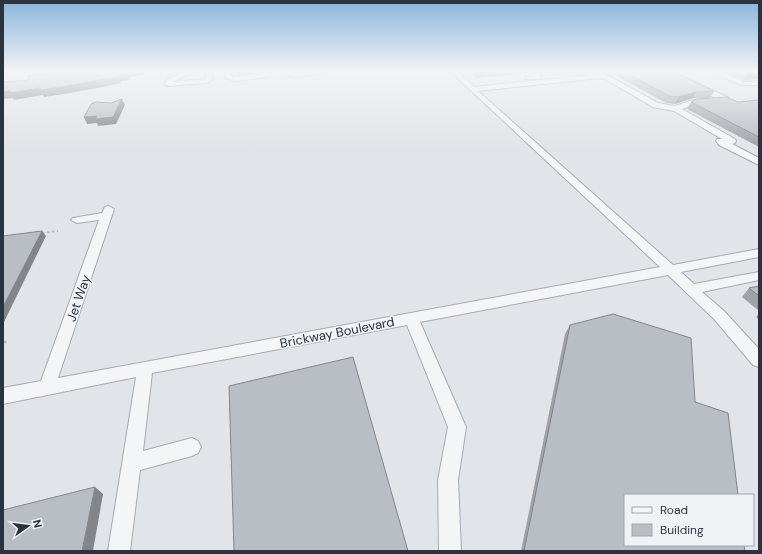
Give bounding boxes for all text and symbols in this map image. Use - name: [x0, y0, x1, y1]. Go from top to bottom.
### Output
- street label: Jet Way: [63, 273, 94, 324]
- street label: Brickway Boulevard: [278, 313, 396, 352]
- legend: [624, 494, 754, 546]
- text: Road: [660, 502, 688, 518]
- north arrow: [8, 506, 48, 546]
- text: N: [30, 518, 45, 529]
- text: Building: [660, 522, 704, 538]

